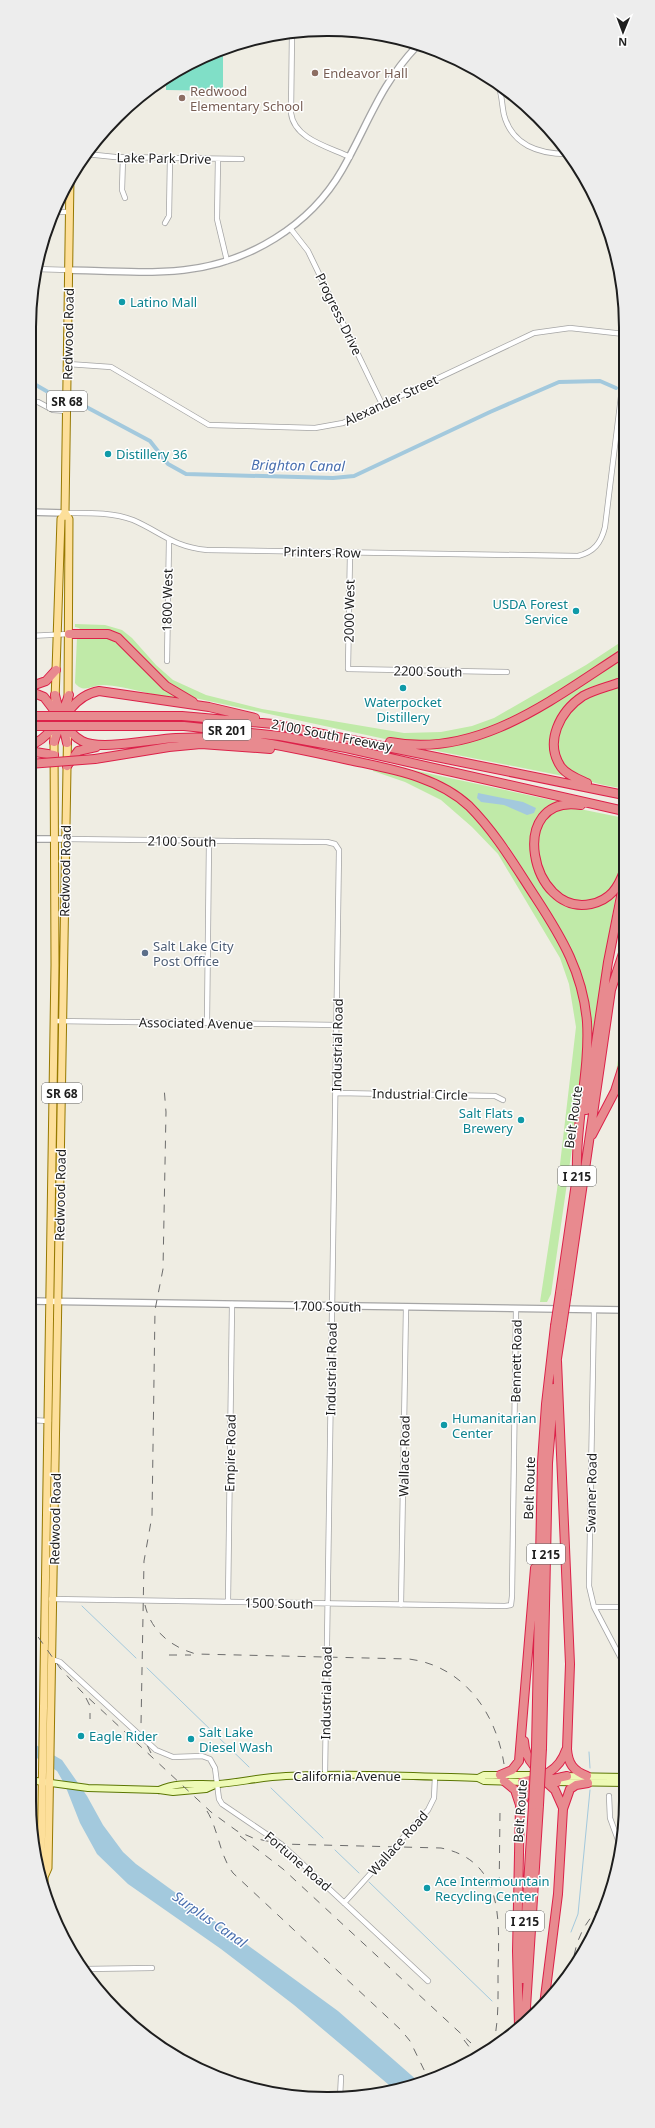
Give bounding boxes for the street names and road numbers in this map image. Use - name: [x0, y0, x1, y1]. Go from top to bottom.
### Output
- street label: Lake Park Drive: [116, 148, 212, 168]
- street label: Progress Drive: [311, 270, 367, 358]
- street label: Redwood Road: [58, 288, 78, 380]
- street label: Alexander Street: [341, 370, 441, 430]
- road number: SR 68: [47, 391, 87, 411]
- street label: Printers Row: [283, 542, 362, 562]
- street label: 1800 West: [157, 568, 177, 632]
- street label: 2000 West: [339, 579, 359, 643]
- street label: 2200 South: [393, 661, 463, 681]
- street label: 2100 South Freeway: [270, 714, 394, 756]
- road number: SR 201: [203, 720, 251, 740]
- street label: Redwood Road: [55, 825, 75, 917]
- street label: 2100 South: [147, 831, 217, 851]
- street label: Industrial Road: [327, 998, 347, 1092]
- street label: Associated Avenue: [139, 1013, 253, 1033]
- road number: SR 68: [42, 1083, 82, 1103]
- street label: Industrial Circle: [372, 1084, 468, 1104]
- street label: Belt Route: [560, 1084, 586, 1150]
- street label: Redwood Road: [50, 1149, 70, 1241]
- road number: I 215: [558, 1166, 596, 1186]
- street label: 1700 South: [292, 1296, 362, 1316]
- street label: Bennett Road: [506, 1319, 526, 1403]
- street label: Industrial Road: [321, 1322, 341, 1416]
- street label: Empire Road: [220, 1414, 240, 1492]
- street label: Wallace Road: [394, 1415, 414, 1497]
- street label: Swaner Road: [581, 1453, 601, 1533]
- street label: Belt Route: [519, 1456, 539, 1520]
- street label: Redwood Road: [45, 1473, 65, 1565]
- road number: I 215: [527, 1544, 565, 1564]
- street label: 1500 South: [244, 1593, 314, 1613]
- street label: Industrial Road: [316, 1646, 336, 1740]
- street label: California Avenue: [293, 1767, 401, 1785]
- street label: Belt Route: [509, 1779, 531, 1843]
- street label: Wallace Road: [364, 1807, 432, 1879]
- street label: Fortune Road: [261, 1827, 335, 1895]
- road number: I 215: [506, 1911, 544, 1931]

